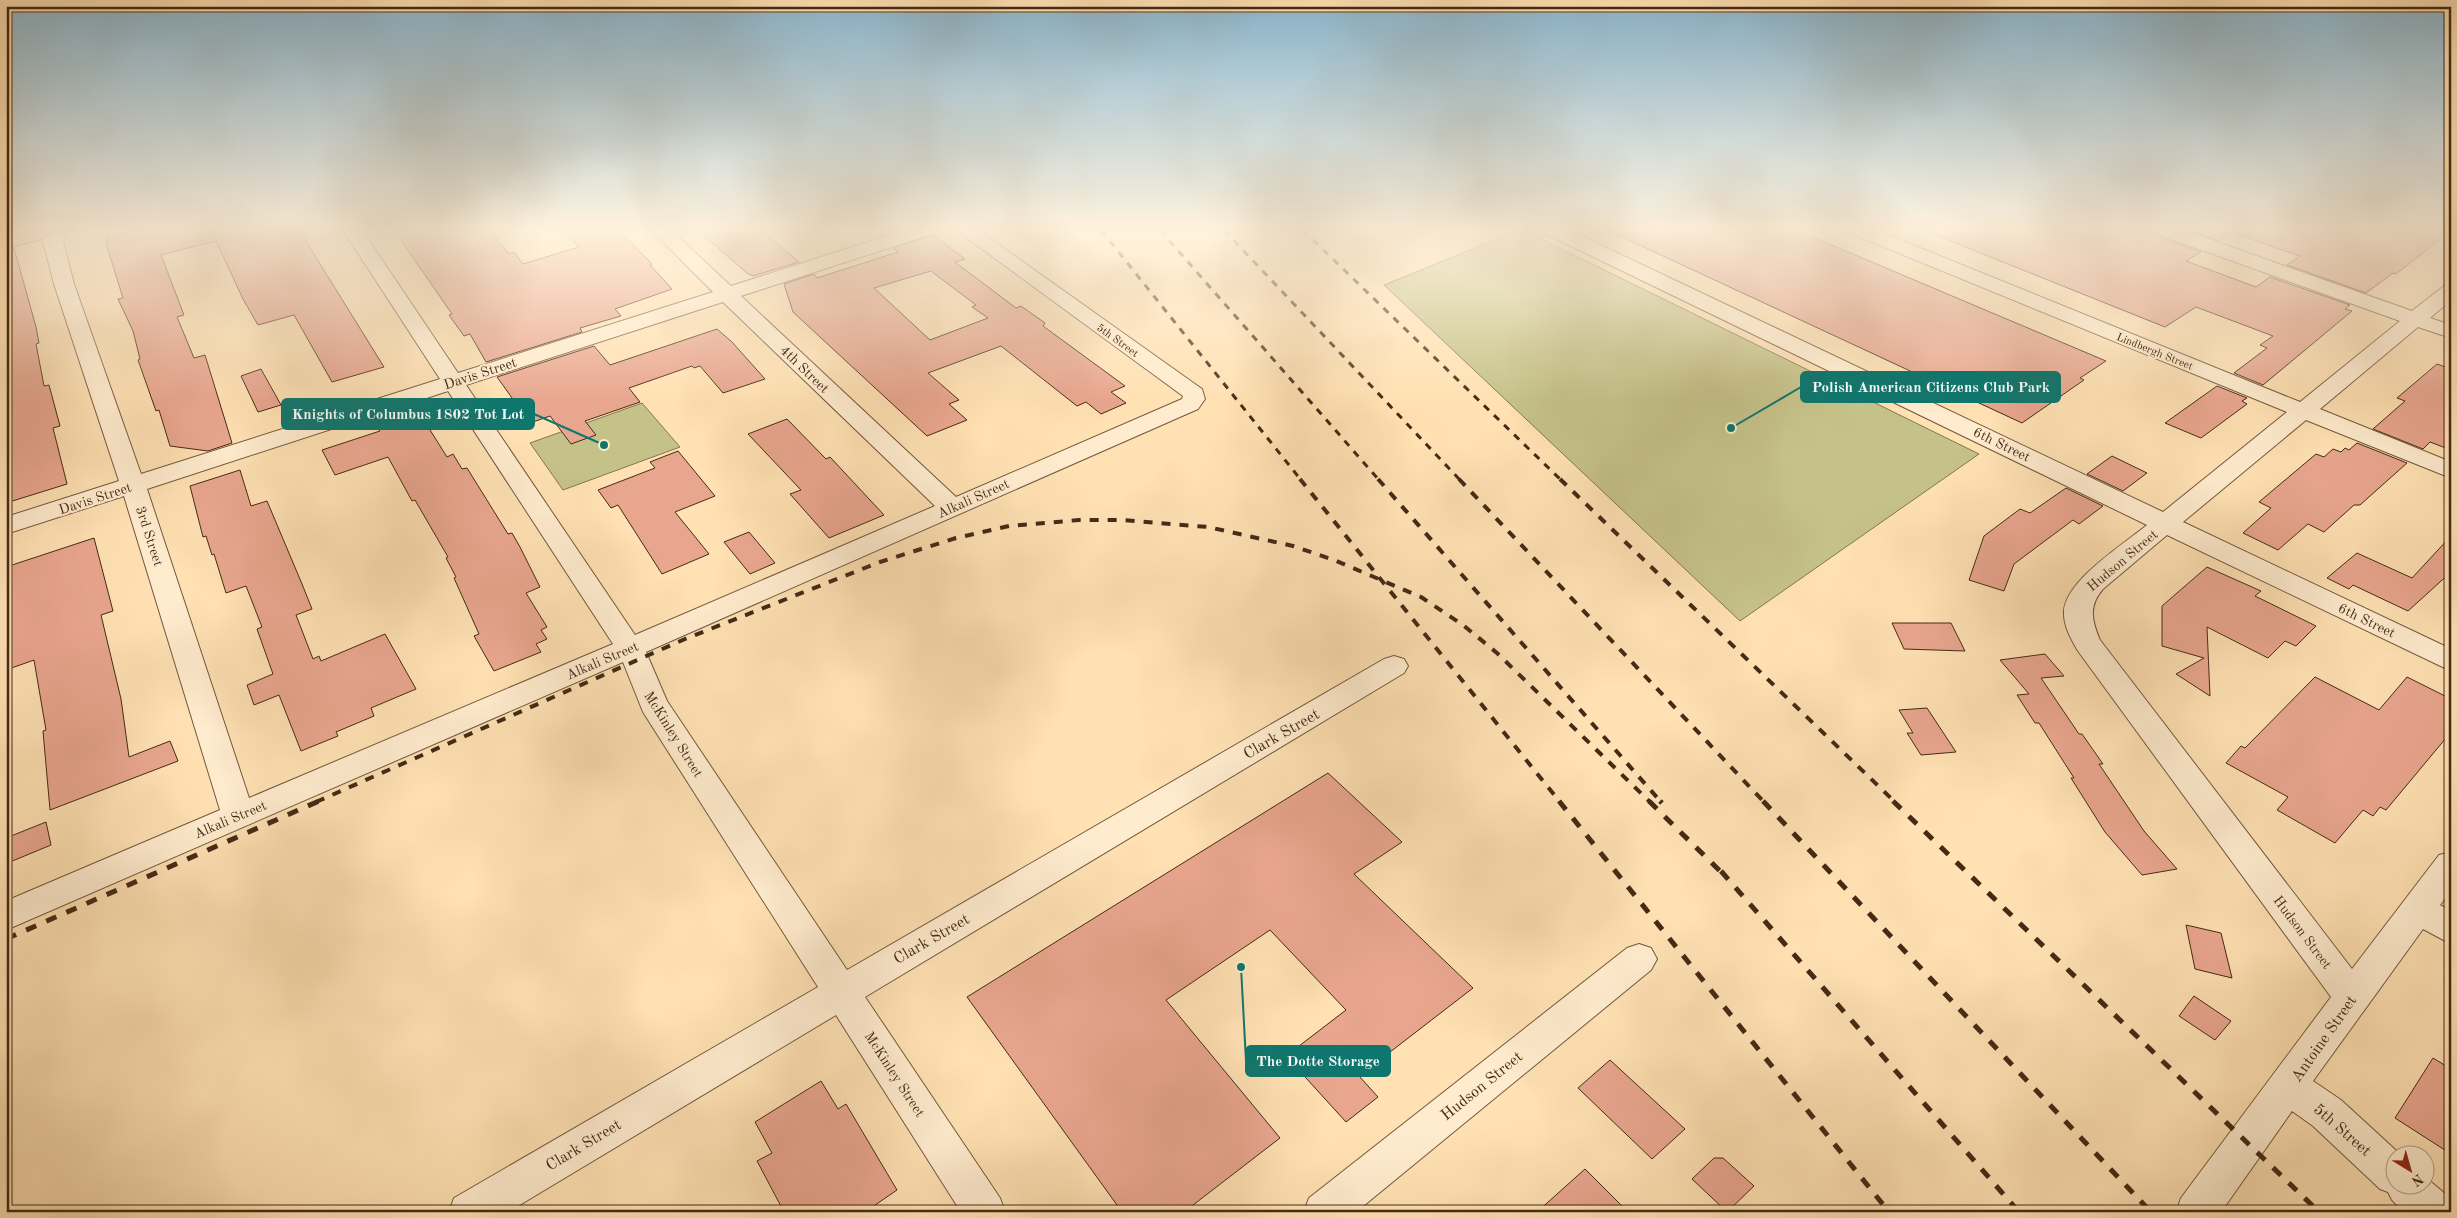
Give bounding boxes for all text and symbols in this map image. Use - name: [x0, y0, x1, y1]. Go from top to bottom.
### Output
- street label: 5th Street: [1094, 323, 1140, 360]
- street label: Lindbergh Street: [2115, 332, 2194, 373]
- street label: 4th Street: [777, 343, 831, 396]
- street label: Davis Street: [442, 356, 519, 392]
- callout: Polish American Citizens Club Park: [1801, 372, 2060, 402]
- text: Polish American Citizens Club Park: [1812, 381, 2051, 396]
- callout: Knights of Columbus 1802 Tot Lot: [282, 399, 534, 429]
- text: Knights of Columbus 1802 Tot Lot: [292, 408, 525, 423]
- street label: 6th Street: [1971, 425, 2032, 465]
- street label: Alkali Street: [935, 477, 1012, 521]
- street label: Davis Street: [57, 481, 134, 517]
- street label: 3rd Street: [133, 505, 165, 568]
- street label: Hudson Street: [2085, 527, 2161, 594]
- street label: 6th Street: [2336, 601, 2397, 641]
- street label: Alkali Street: [564, 639, 641, 682]
- street label: McKinley Street: [641, 689, 705, 780]
- street label: Clark Street: [1241, 706, 1323, 763]
- street label: Alkali Street: [192, 798, 269, 841]
- street label: Hudson Street: [2270, 893, 2334, 972]
- street label: Clark Street: [891, 911, 973, 968]
- street label: Antoine Street: [2289, 993, 2361, 1085]
- street label: McKinley Street: [861, 1029, 927, 1120]
- callout: The Dotte Storage: [1246, 1046, 1390, 1076]
- street label: Hudson Street: [1438, 1049, 1526, 1124]
- text: The Dotte Storage: [1256, 1055, 1380, 1070]
- street label: 5th Street: [2310, 1101, 2374, 1160]
- street label: Clark Street: [544, 1117, 625, 1174]
- north arrow: [2384, 1146, 2434, 1196]
- text: N: [2408, 1171, 2426, 1189]

